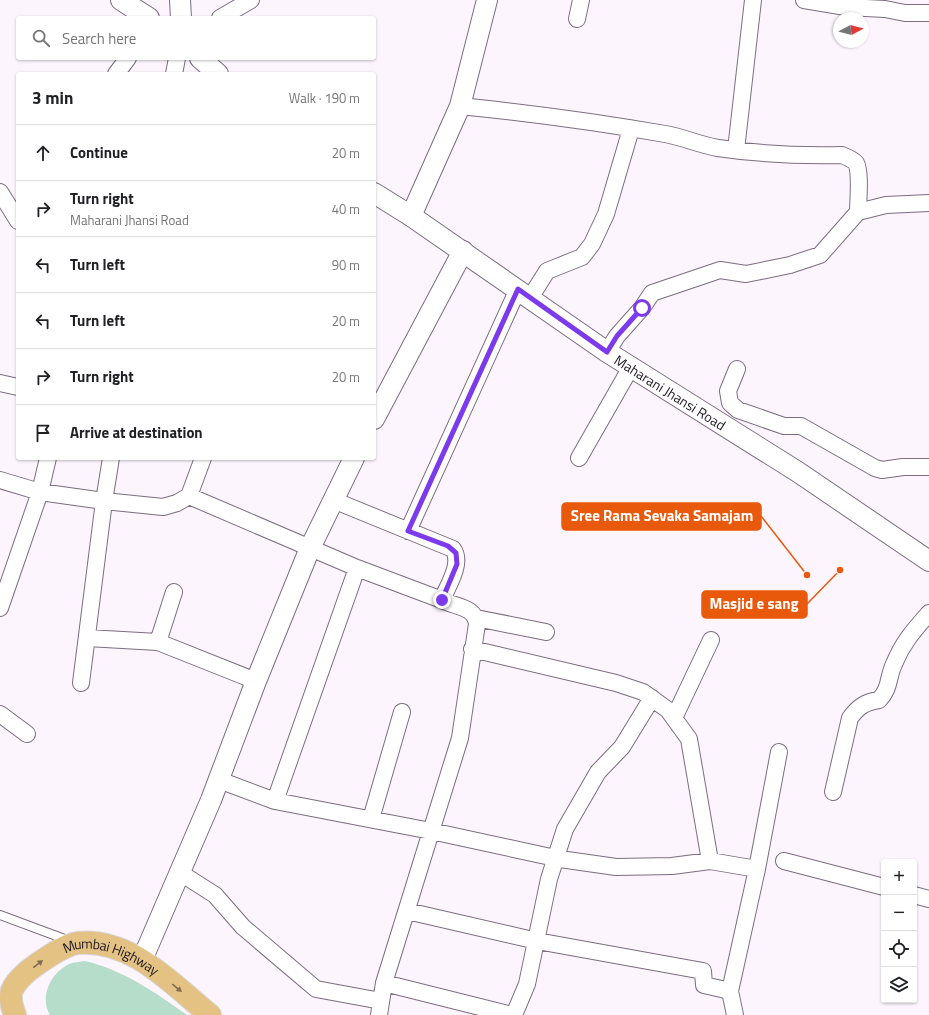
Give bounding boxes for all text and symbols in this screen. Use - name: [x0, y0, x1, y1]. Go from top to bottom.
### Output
- north arrow: [833, 12, 869, 48]
- search box: [16, 16, 376, 60]
- icon: search: [30, 27, 52, 49]
- text: Search here: [62, 27, 136, 50]
- text: 3 min: [32, 85, 73, 111]
- text: Walk · 190 m: [289, 88, 360, 108]
- text: Continue: [70, 141, 128, 164]
- icon: ahead: [32, 142, 54, 164]
- text: 20 m: [332, 143, 360, 163]
- text: Turn right: [70, 187, 134, 210]
- icon: right: [32, 198, 54, 220]
- text: 40 m: [332, 199, 360, 219]
- text: Maharani Jhansi Road: [70, 210, 189, 230]
- text: Turn left: [70, 253, 125, 276]
- icon: left: [32, 254, 54, 276]
- text: 90 m: [332, 255, 360, 275]
- route start: [633, 299, 651, 317]
- text: Turn left: [70, 309, 125, 332]
- icon: left: [32, 310, 54, 332]
- text: 20 m: [332, 311, 360, 331]
- street label: Maharani Jhansi Road: [611, 349, 730, 435]
- text: Turn right: [70, 365, 134, 388]
- icon: right: [32, 366, 54, 388]
- text: 20 m: [332, 367, 360, 387]
- text: Arrive at destination: [70, 421, 203, 444]
- icon: arrive: [32, 422, 54, 444]
- callout: Sree Rama Sevaka Samajam: [562, 503, 761, 530]
- text: Sree Rama Sevaka Samajam: [571, 504, 753, 527]
- route end: [433, 591, 451, 609]
- callout: Masjid e sang: [702, 591, 807, 618]
- text: Masjid e sang: [710, 592, 798, 615]
- map controls: [881, 859, 917, 1003]
- button: +: [881, 859, 917, 895]
- button: −: [881, 895, 917, 931]
- button: locate: [881, 931, 917, 967]
- street label: Mumbai Highway: [59, 932, 164, 980]
- one-way arrow: [32, 959, 43, 968]
- button: layers: [881, 967, 917, 1003]
- one-way arrow: [172, 984, 183, 993]

